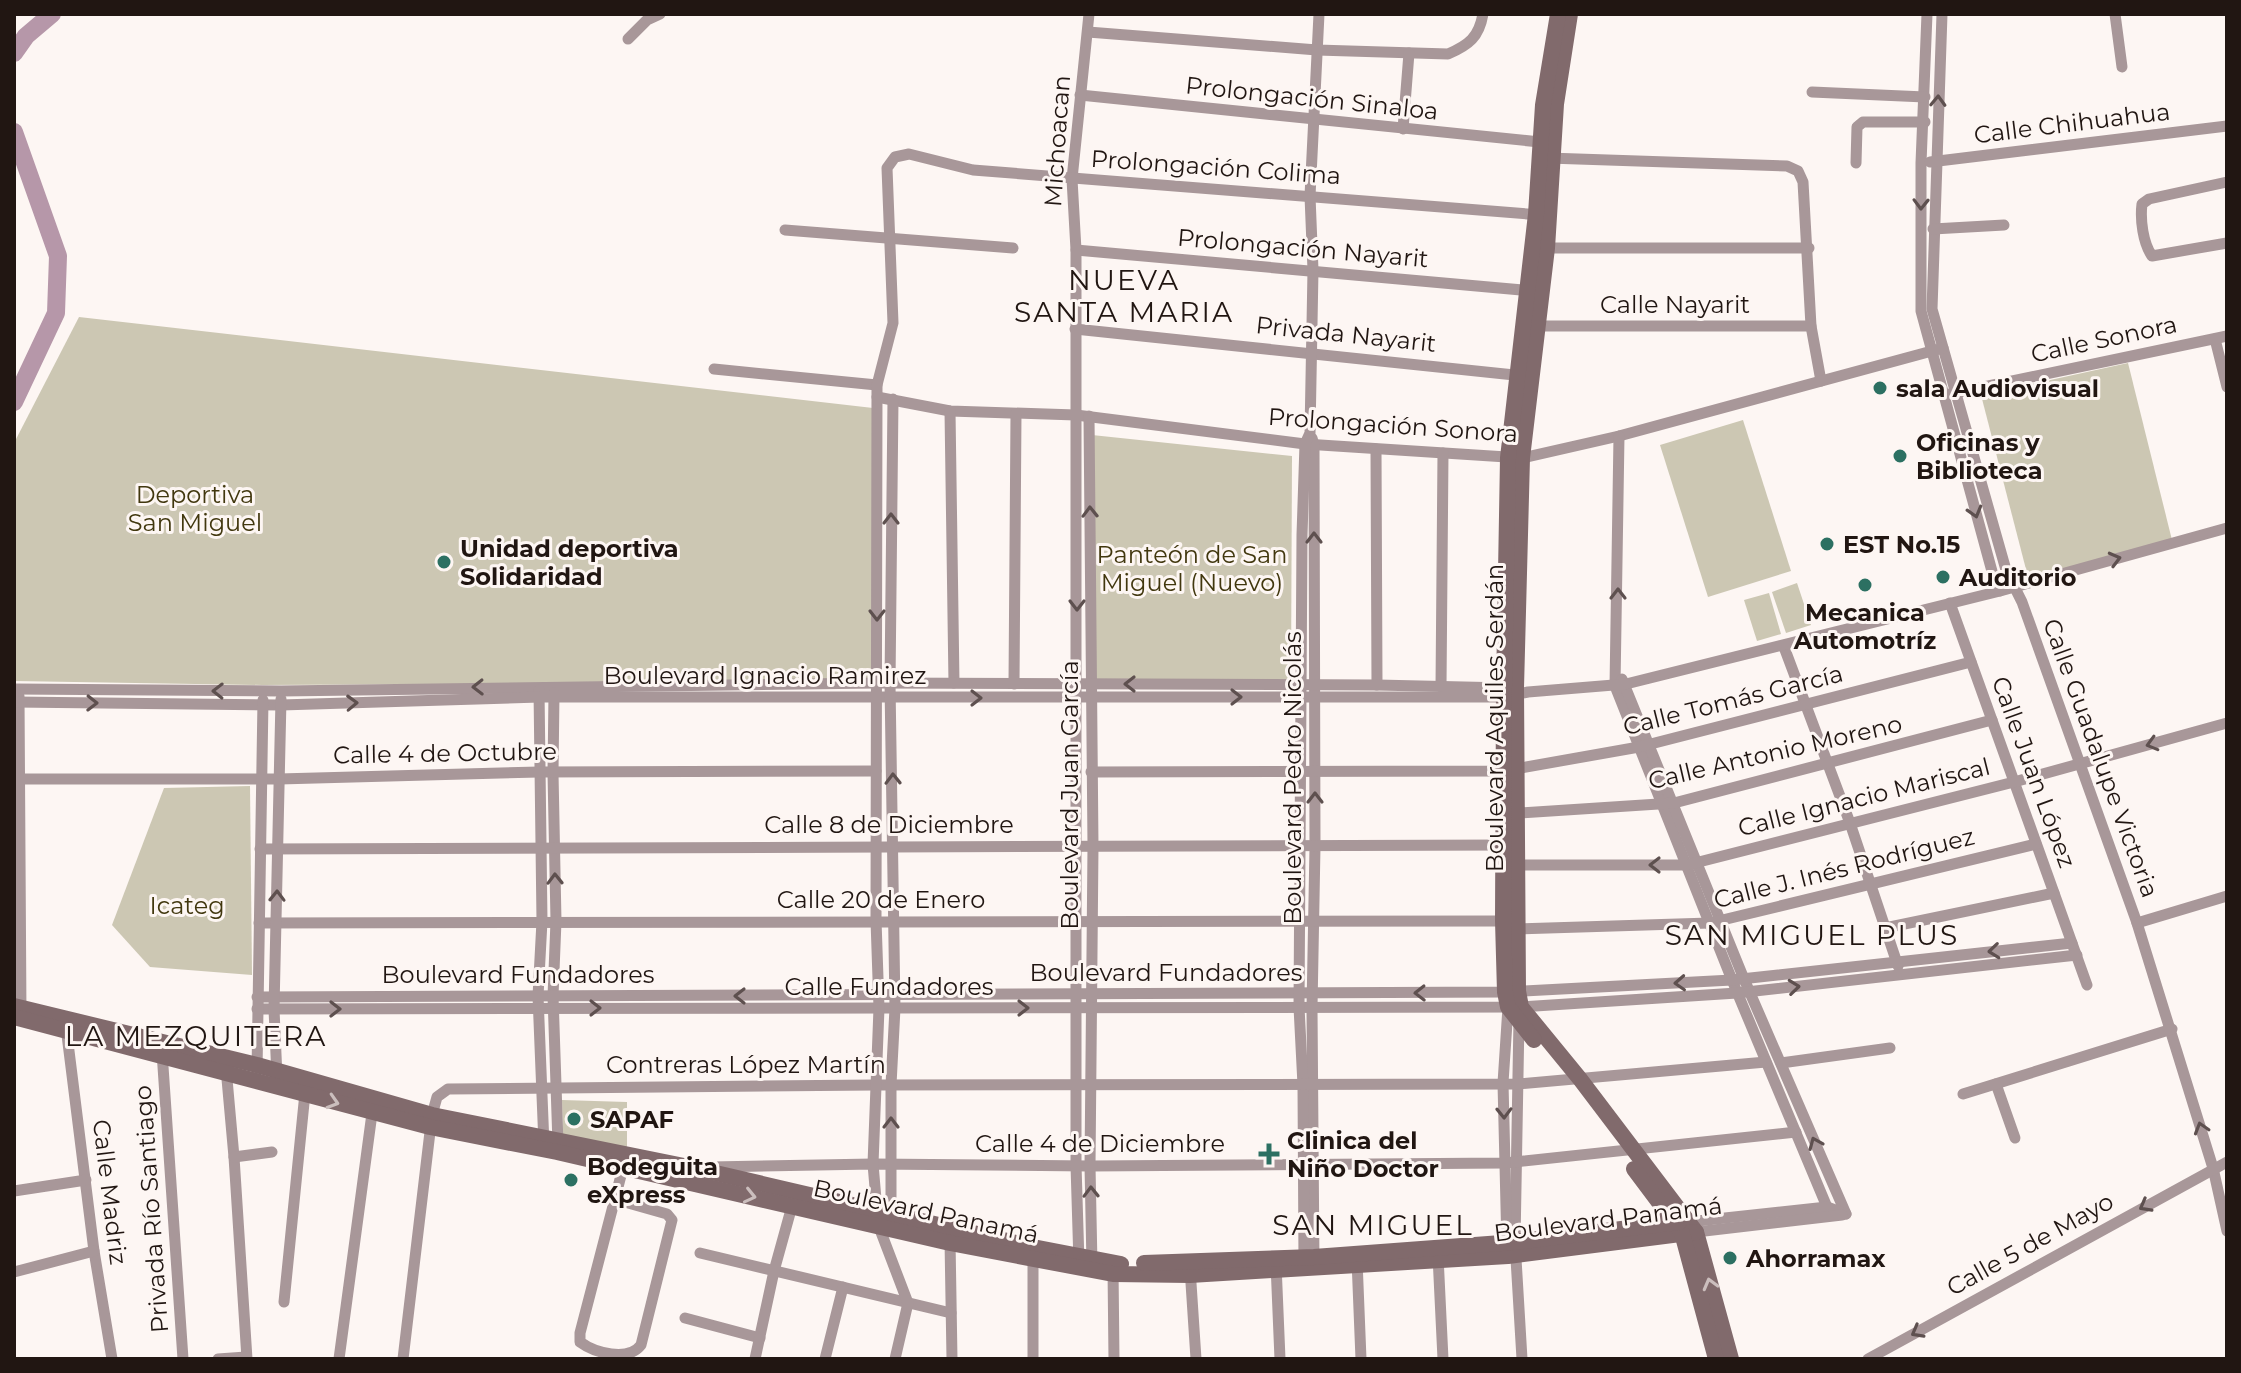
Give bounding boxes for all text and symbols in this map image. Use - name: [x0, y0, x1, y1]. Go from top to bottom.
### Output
- street label: Prolongación Sinaloa: [1184, 70, 1440, 126]
- street label: Michoacan: [1038, 74, 1076, 208]
- one-way arrow: [1929, 94, 1946, 107]
- street label: Calle Chihuahua: [1972, 97, 2172, 149]
- street label: Prolongación Colima: [1090, 144, 1342, 190]
- one-way arrow: [1912, 198, 1929, 211]
- street label: Prolongación Nayarit: [1176, 223, 1430, 273]
- district label: NUEVA SANTA MARIA: [1014, 263, 1234, 329]
- street label: Calle Nayarit: [1600, 290, 1750, 319]
- street label: Calle Sonora: [2028, 309, 2180, 369]
- street label: Privada Nayarit: [1254, 310, 1438, 358]
- place label: sala Audiovisual: [1896, 374, 2099, 403]
- marker: sala Audiovisual: [1871, 379, 1889, 397]
- street label: Prolongación Sonora: [1267, 402, 1519, 448]
- place label: Oficinas y Biblioteca: [1916, 428, 2042, 485]
- marker: Oficinas y Biblioteca: [1891, 447, 1909, 465]
- park label: Deportiva San Miguel: [128, 480, 262, 537]
- one-way arrow: [1081, 505, 1098, 518]
- one-way arrow: [1966, 505, 1982, 519]
- one-way arrow: [882, 512, 900, 525]
- place label: EST No.15: [1843, 530, 1960, 559]
- one-way arrow: [1305, 531, 1323, 544]
- place label: Unidad deportiva Solidaridad: [460, 534, 679, 591]
- marker: EST No.15: [1818, 535, 1836, 553]
- park label: Panteón de San Miguel (Nuevo): [1097, 540, 1287, 597]
- one-way arrow: [2108, 552, 2122, 568]
- marker: Unidad deportiva Solidaridad: [435, 553, 453, 571]
- place label: Auditorio: [1958, 563, 2076, 592]
- street label: Boulevard Aquiles Serdán: [1480, 564, 1509, 872]
- marker: Auditorio: [1934, 568, 1952, 586]
- marker: Mecanica Automotríz: [1856, 576, 1874, 594]
- one-way arrow: [1609, 587, 1627, 600]
- place label: Mecanica Automotríz: [1793, 598, 1936, 655]
- one-way arrow: [1068, 599, 1086, 612]
- one-way arrow: [868, 609, 886, 622]
- street label: Calle Guadalupe Victoria: [2037, 615, 2165, 901]
- street label: Boulevard Pedro Nicolás: [1278, 631, 1307, 925]
- street label: Calle Tomás García: [1620, 659, 1846, 741]
- street label: Boulevard Juan García: [1055, 660, 1084, 930]
- street label: Boulevard Ignacio Ramirez: [603, 661, 927, 690]
- street label: Calle Juan López: [1986, 672, 2082, 872]
- one-way arrow: [1123, 676, 1136, 693]
- one-way arrow: [471, 678, 484, 696]
- one-way arrow: [211, 682, 224, 700]
- one-way arrow: [1230, 688, 1243, 706]
- one-way arrow: [970, 689, 983, 707]
- one-way arrow: [86, 694, 99, 711]
- one-way arrow: [346, 694, 359, 711]
- street label: Calle Antonio Moreno: [1645, 709, 1905, 795]
- one-way arrow: [2145, 735, 2159, 751]
- street label: Calle 4 de Octubre: [333, 737, 557, 769]
- street label: Calle Ignacio Mariscal: [1735, 752, 1993, 842]
- one-way arrow: [884, 772, 902, 785]
- one-way arrow: [1306, 791, 1324, 804]
- street label: Calle 8 de Diciembre: [764, 810, 1014, 839]
- street label: Calle J. Inés Rodríguez: [1711, 822, 1977, 914]
- one-way arrow: [1648, 856, 1661, 874]
- one-way arrow: [547, 872, 564, 885]
- street label: Calle 20 de Enero: [777, 885, 985, 914]
- one-way arrow: [268, 889, 285, 902]
- park label: Icateg: [149, 891, 225, 920]
- district label: SAN MIGUEL PLUS: [1665, 918, 1959, 952]
- one-way arrow: [1987, 943, 2000, 960]
- street label: Boulevard Fundadores: [1030, 958, 1302, 987]
- street label: Boulevard Fundadores: [382, 960, 654, 989]
- street label: Calle Fundadores: [784, 972, 994, 1001]
- one-way arrow: [1673, 974, 1686, 991]
- one-way arrow: [1788, 978, 1801, 995]
- one-way arrow: [1413, 984, 1426, 1002]
- one-way arrow: [733, 987, 746, 1005]
- one-way arrow: [589, 999, 602, 1017]
- one-way arrow: [1017, 999, 1030, 1017]
- one-way arrow: [329, 1000, 342, 1018]
- district label: LA MEZQUITERA: [65, 1019, 327, 1053]
- street label: Contreras López Martín: [606, 1050, 886, 1079]
- street label: Privada Río Santiago: [128, 1084, 174, 1334]
- one-way arrow: [326, 1093, 339, 1109]
- place label: SAPAF: [590, 1105, 674, 1134]
- one-way arrow: [1495, 1107, 1513, 1120]
- marker: SAPAF: [565, 1110, 583, 1128]
- one-way arrow: [882, 1116, 900, 1129]
- street label: Calle Madriz: [87, 1118, 133, 1266]
- one-way arrow: [2194, 1122, 2210, 1136]
- place label: Clinica del Niño Doctor: [1287, 1126, 1439, 1183]
- street label: Calle 4 de Diciembre: [975, 1129, 1225, 1158]
- one-way arrow: [1809, 1137, 1825, 1151]
- marker: Clinica del Niño Doctor: [1258, 1143, 1280, 1165]
- place label: Bodeguita eXpress: [587, 1152, 718, 1209]
- marker: Bodeguita eXpress: [562, 1171, 580, 1189]
- street label: Boulevard Panamá: [811, 1173, 1041, 1249]
- one-way arrow: [1082, 1185, 1099, 1198]
- street label: Calle 5 de Mayo: [1942, 1186, 2118, 1302]
- one-way arrow: [743, 1187, 757, 1204]
- street label: Boulevard Panamá: [1492, 1191, 1724, 1247]
- one-way arrow: [2139, 1196, 2153, 1211]
- district label: SAN MIGUEL: [1272, 1208, 1474, 1242]
- place label: Ahorramax: [1745, 1244, 1886, 1273]
- marker: Ahorramax: [1721, 1249, 1739, 1267]
- one-way arrow: [1703, 1277, 1720, 1291]
- one-way arrow: [1911, 1322, 1926, 1337]

